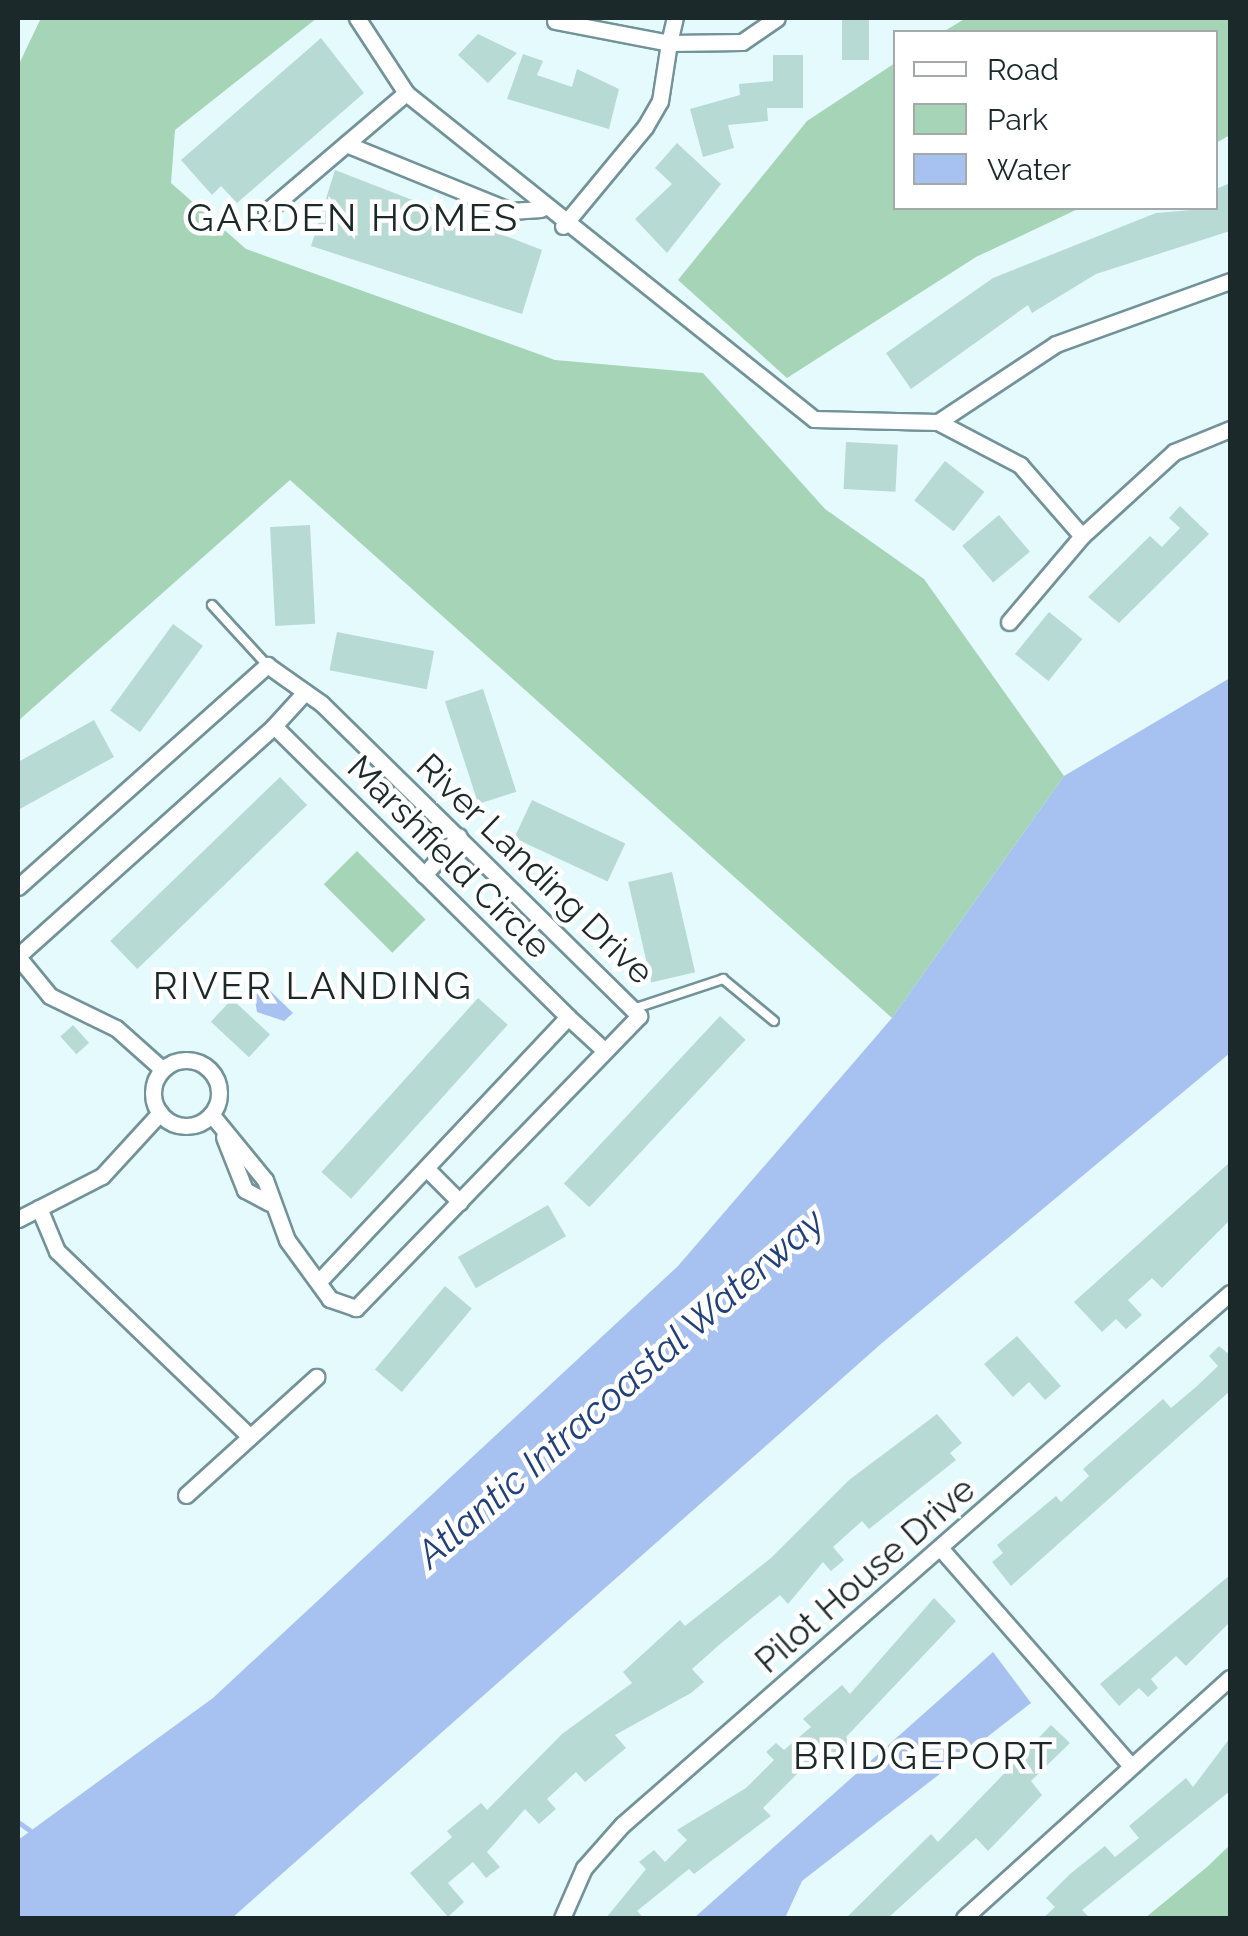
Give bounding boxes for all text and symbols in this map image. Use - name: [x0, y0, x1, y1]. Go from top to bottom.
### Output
- legend: [893, 30, 1218, 210]
- text: Road: [987, 52, 1059, 87]
- text: Park: [987, 102, 1048, 137]
- text: Water: [987, 152, 1071, 187]
- district label: GARDEN HOMES: [187, 195, 519, 241]
- street label: River Landing Drive: [408, 745, 662, 993]
- street label: Marshfield Circle: [339, 747, 559, 967]
- district label: RIVER LANDING: [153, 963, 473, 1009]
- water label: Atlantic Intracoastal Waterway: [406, 1198, 834, 1578]
- street label: Pilot House Drive: [747, 1468, 983, 1682]
- district label: BRIDGEPORT: [793, 1733, 1055, 1779]

